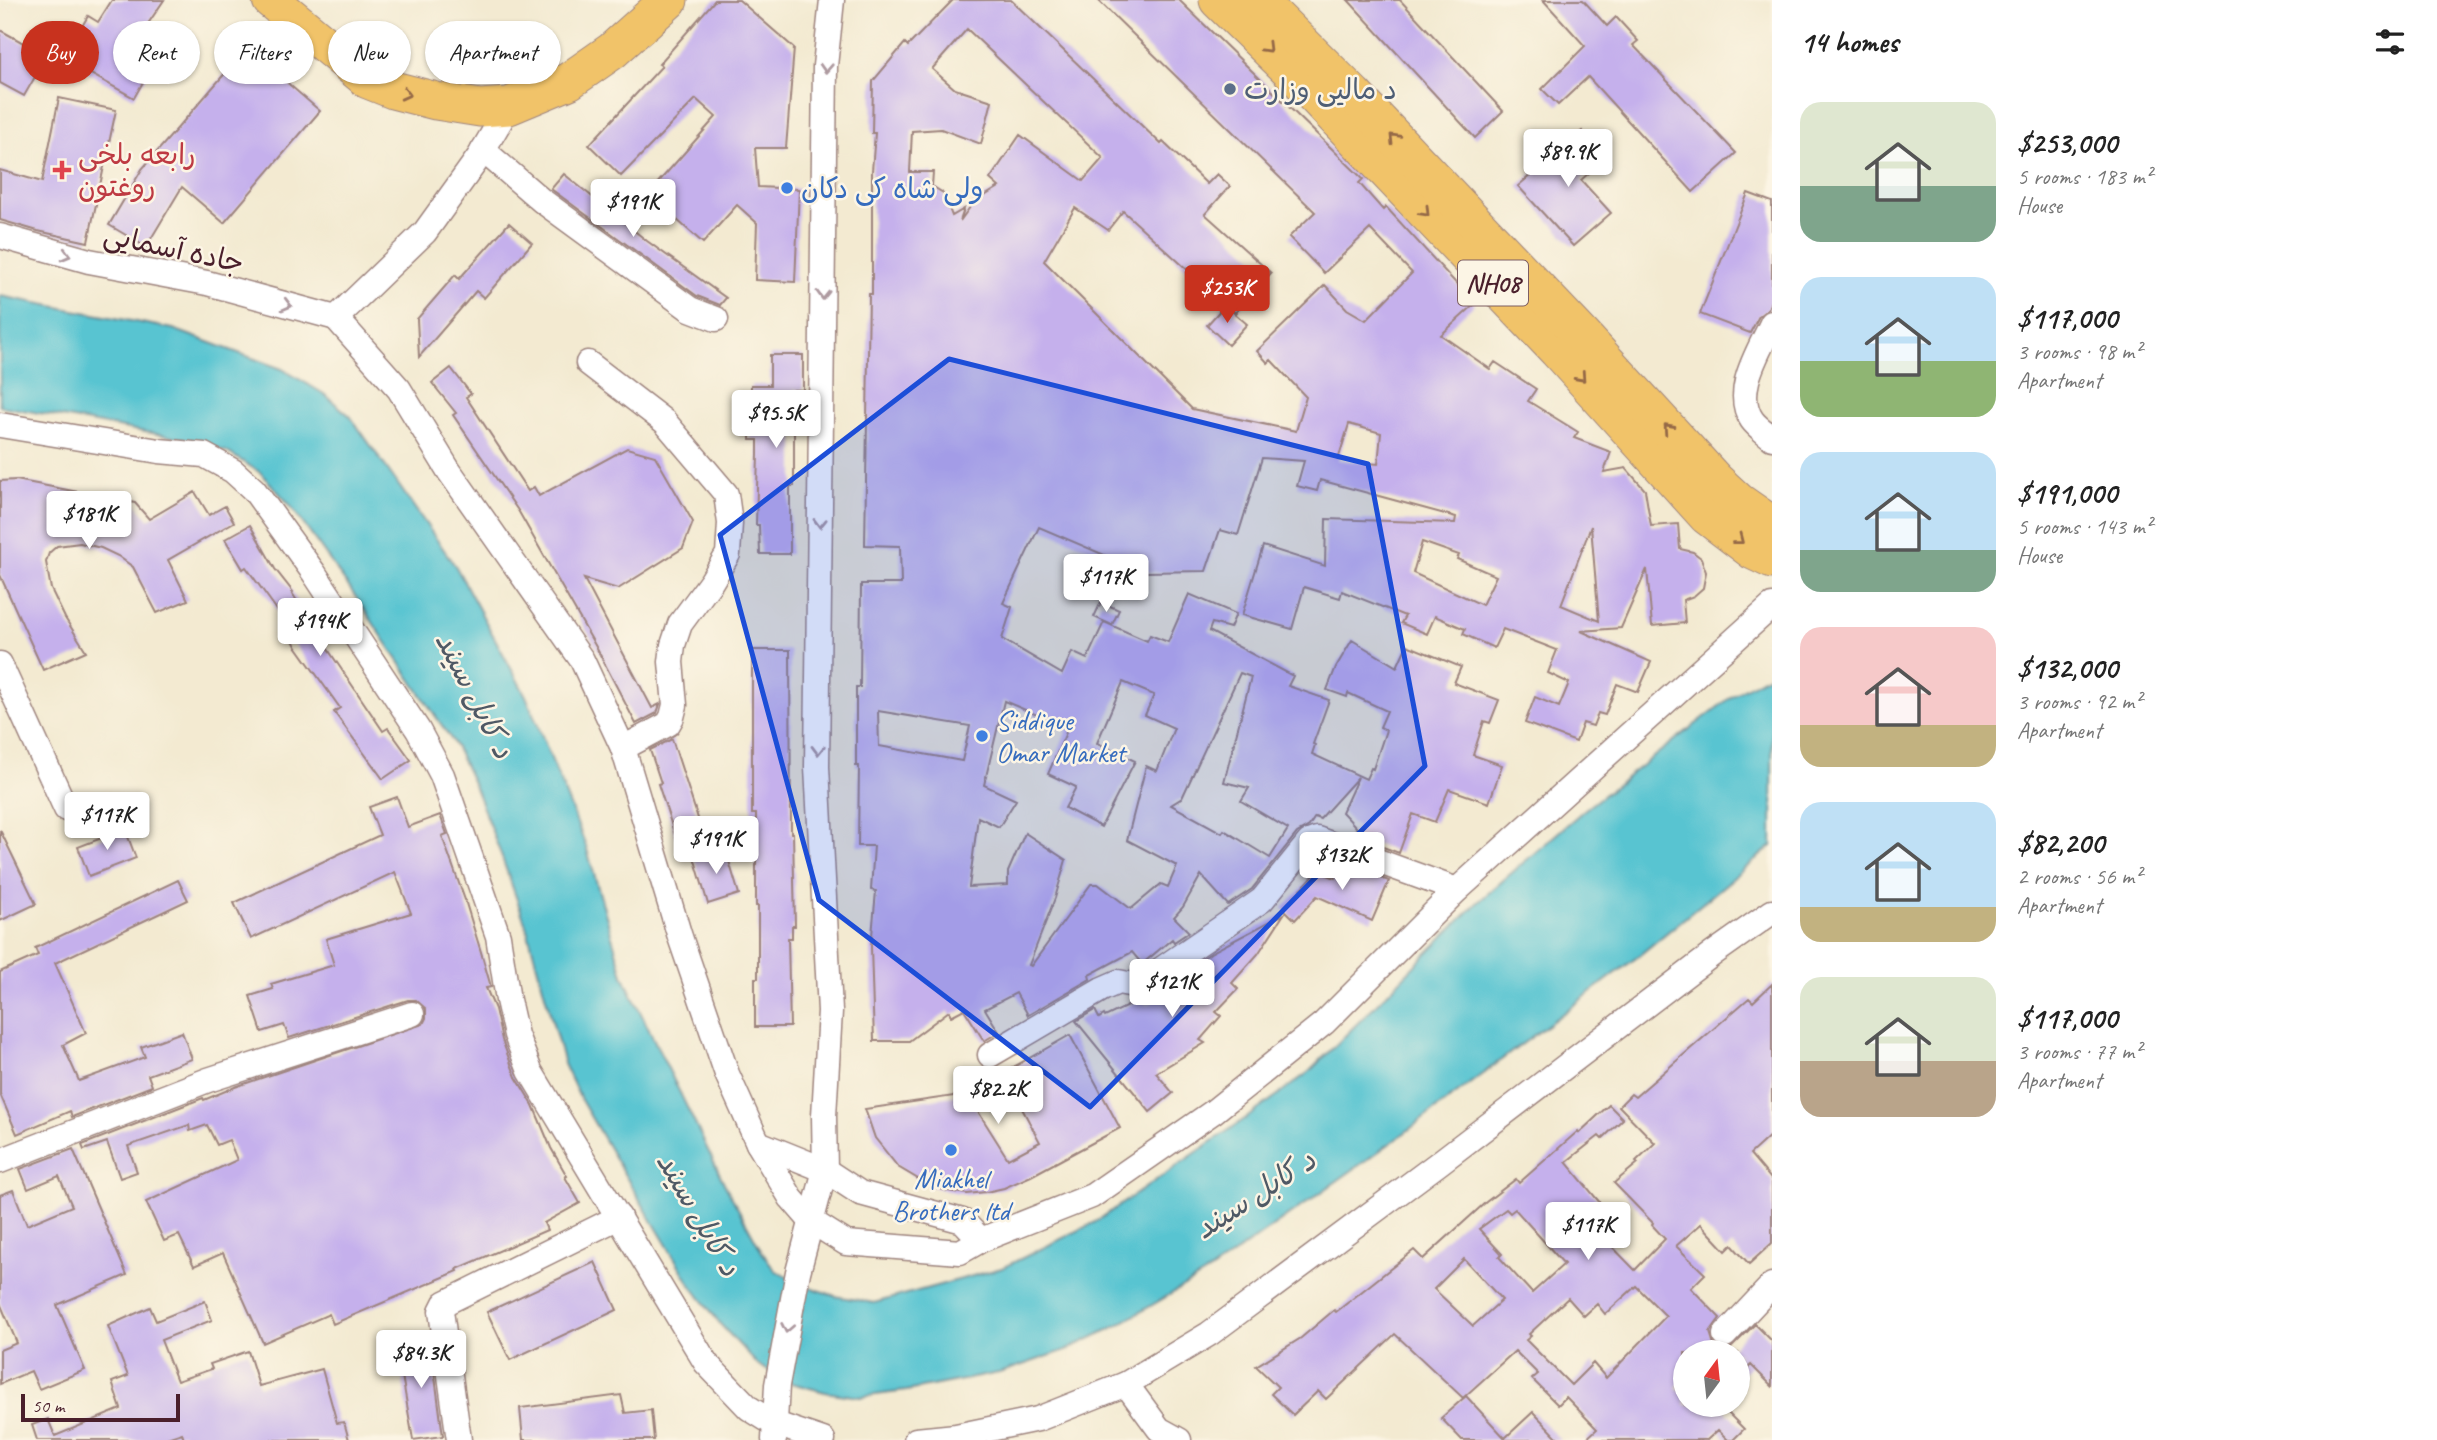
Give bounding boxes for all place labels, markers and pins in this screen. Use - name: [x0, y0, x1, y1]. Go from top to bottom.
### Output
- place label: د مالیی وزارت: [1244, 72, 1397, 107]
- marker: د مالیی وزارت: [1222, 81, 1238, 97]
- pin: $89.9K: [1511, 130, 1625, 189]
- place label: رابعه بلخی روغتون: [78, 137, 196, 204]
- marker: رابعه بلخی روغتون: [52, 160, 72, 180]
- place label: ولی شاہ کی دکان: [801, 171, 983, 206]
- pin: $191K: [584, 180, 682, 239]
- marker: ولی شاہ کی دکان: [779, 180, 795, 196]
- pin: $253K: [1178, 266, 1276, 325]
- pin: $95.5K: [719, 391, 833, 450]
- pin: $181K: [40, 491, 138, 551]
- pin: $117K: [1057, 554, 1155, 614]
- pin: $194K: [271, 598, 369, 658]
- place label: Siddique Omar Market: [996, 703, 1128, 770]
- marker: Siddique Omar Market: [974, 728, 990, 744]
- pin: $117K: [58, 792, 156, 852]
- pin: $191K: [667, 816, 765, 876]
- pin: $132K: [1293, 832, 1391, 892]
- pin: $121K: [1123, 960, 1221, 1019]
- pin: $82.2K: [941, 1066, 1055, 1126]
- marker: Miakhel Brothers ltd: [943, 1142, 959, 1158]
- place label: Miakhel Brothers ltd: [892, 1161, 1014, 1228]
- pin: $117K: [1539, 1202, 1637, 1262]
- pin: $84.3K: [364, 1330, 478, 1390]

